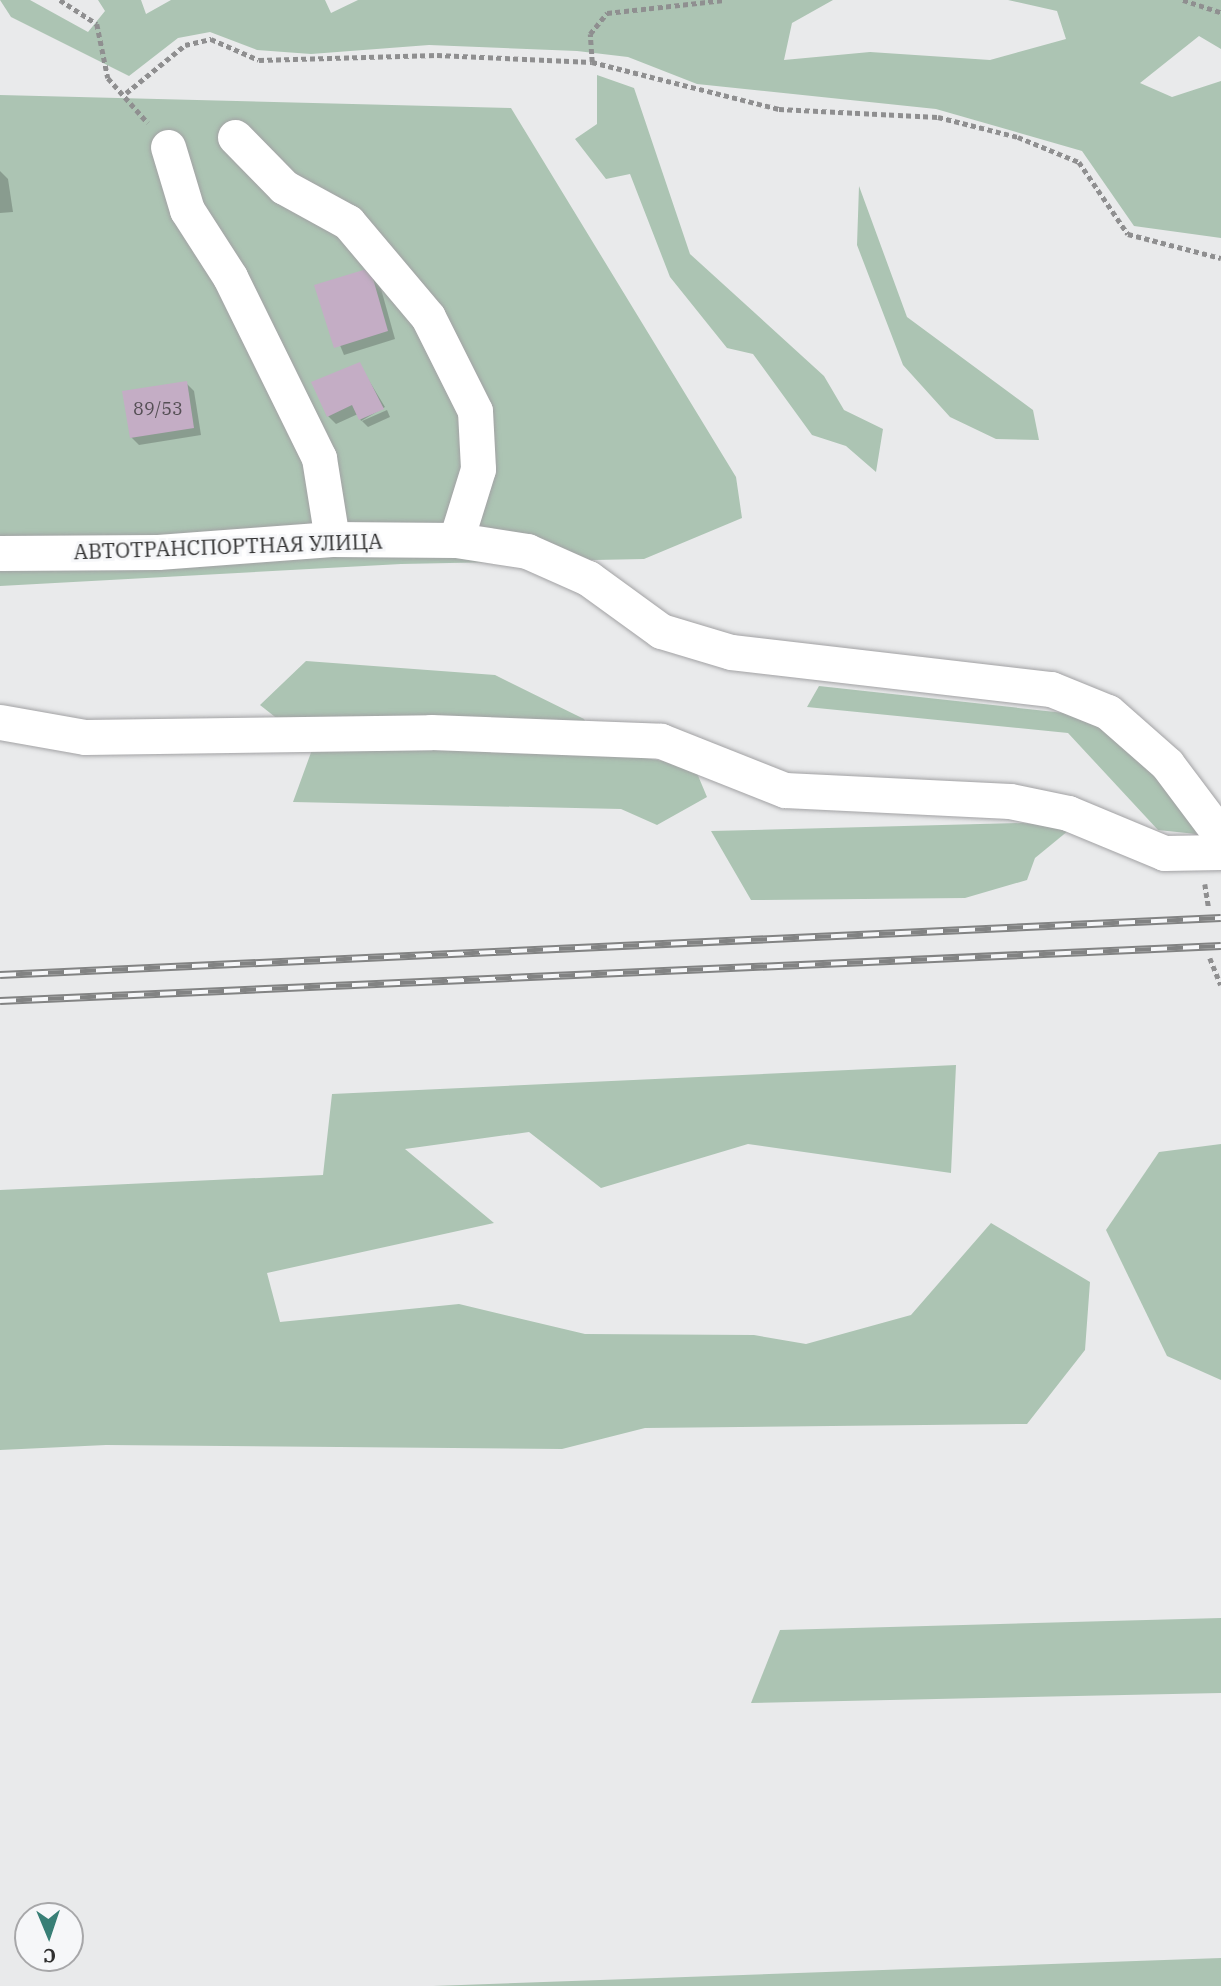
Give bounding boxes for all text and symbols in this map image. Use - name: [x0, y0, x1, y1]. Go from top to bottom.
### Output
- house number: 89/53: [133, 398, 183, 420]
- street label: АВТОТРАНСПОРТНАЯ УЛИЦА: [73, 528, 383, 564]
- north arrow: [14, 1902, 84, 1972]
- text: С: [43, 1944, 56, 1968]

